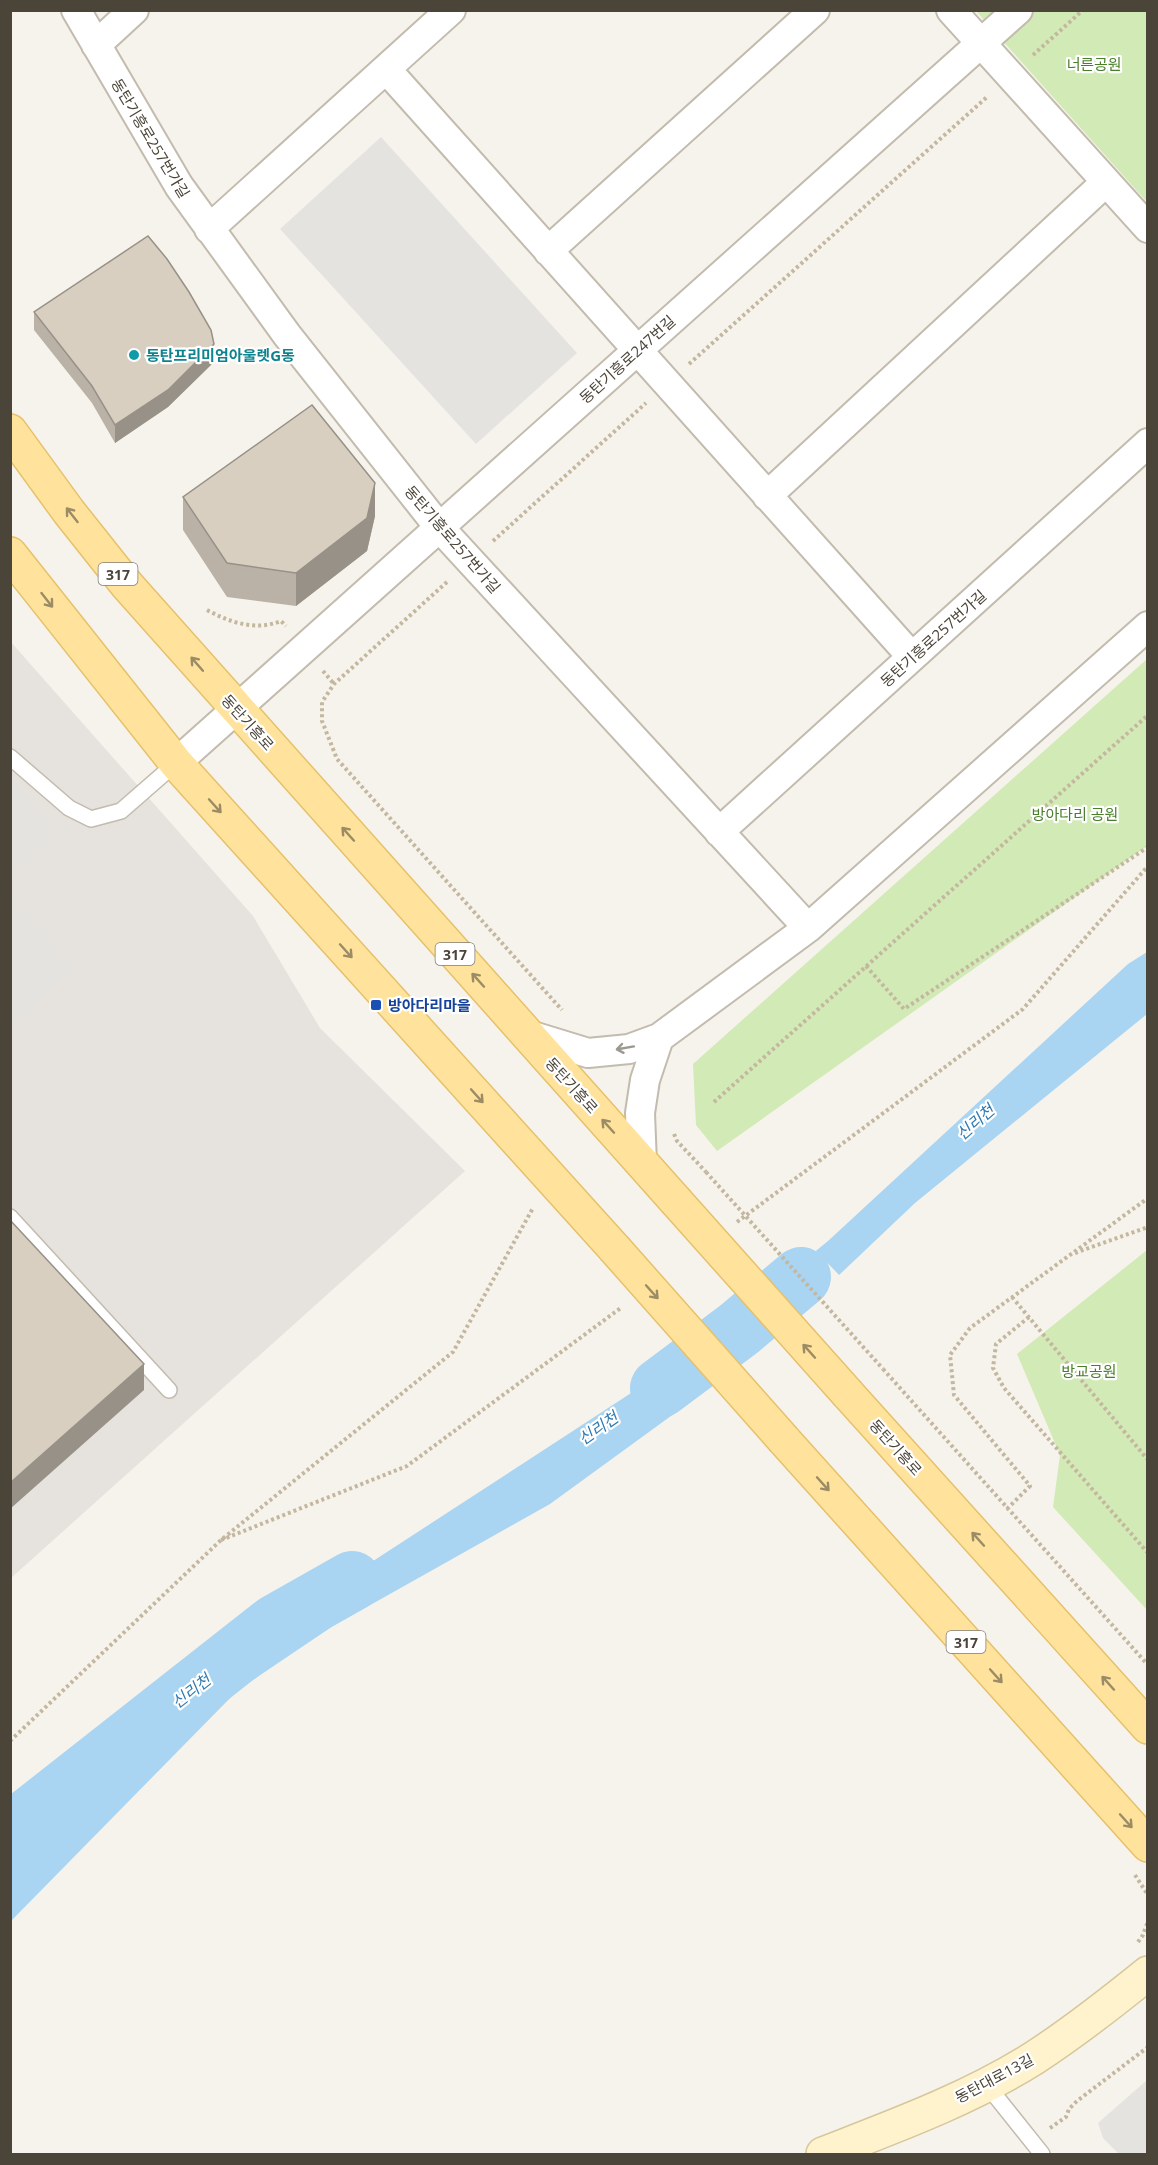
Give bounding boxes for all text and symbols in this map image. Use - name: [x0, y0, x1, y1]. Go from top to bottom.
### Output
- park label: 너른공원: [1066, 54, 1122, 74]
- street label: 동탄기흥로257번가길: [107, 75, 195, 201]
- street label: 동탄기흥로247번길: [575, 311, 679, 407]
- place label: 동탄프리미엄아울렛G동: [146, 345, 295, 365]
- marker: 동탄프리미엄아울렛G동: [127, 348, 141, 362]
- street label: 동탄기흥로257번가길: [401, 481, 505, 597]
- one-way arrow: [65, 507, 78, 523]
- road number: 317: [98, 563, 138, 585]
- street label: 동탄기흥로257번가길: [876, 585, 990, 691]
- one-way arrow: [40, 591, 53, 607]
- one-way arrow: [190, 657, 204, 672]
- street label: 동탄기흥로: [217, 690, 279, 754]
- one-way arrow: [208, 798, 222, 813]
- park label: 방아다리 공원: [1032, 804, 1118, 824]
- one-way arrow: [341, 827, 355, 842]
- one-way arrow: [339, 943, 353, 958]
- road number: 317: [436, 943, 474, 965]
- one-way arrow: [471, 973, 485, 988]
- place label: 방아다리마을: [388, 995, 471, 1015]
- marker: 방아다리마을: [369, 998, 383, 1012]
- one-way arrow: [616, 1043, 636, 1054]
- street label: 동탄기흥로: [541, 1053, 603, 1117]
- one-way arrow: [469, 1088, 484, 1103]
- water label: 신리천: [951, 1098, 1001, 1145]
- one-way arrow: [601, 1118, 615, 1133]
- one-way arrow: [645, 1283, 659, 1299]
- one-way arrow: [802, 1344, 816, 1359]
- park label: 방교공원: [1061, 1361, 1117, 1381]
- water label: 신리천: [574, 1405, 624, 1450]
- street label: 동탄기흥로: [865, 1415, 927, 1479]
- one-way arrow: [816, 1476, 830, 1491]
- one-way arrow: [971, 1531, 985, 1546]
- road number: 317: [946, 1631, 986, 1653]
- water label: 신리천: [167, 1667, 217, 1713]
- one-way arrow: [989, 1668, 1003, 1683]
- one-way arrow: [1101, 1676, 1115, 1691]
- one-way arrow: [1119, 1813, 1133, 1828]
- street label: 동탄대로13길: [951, 2049, 1037, 2107]

